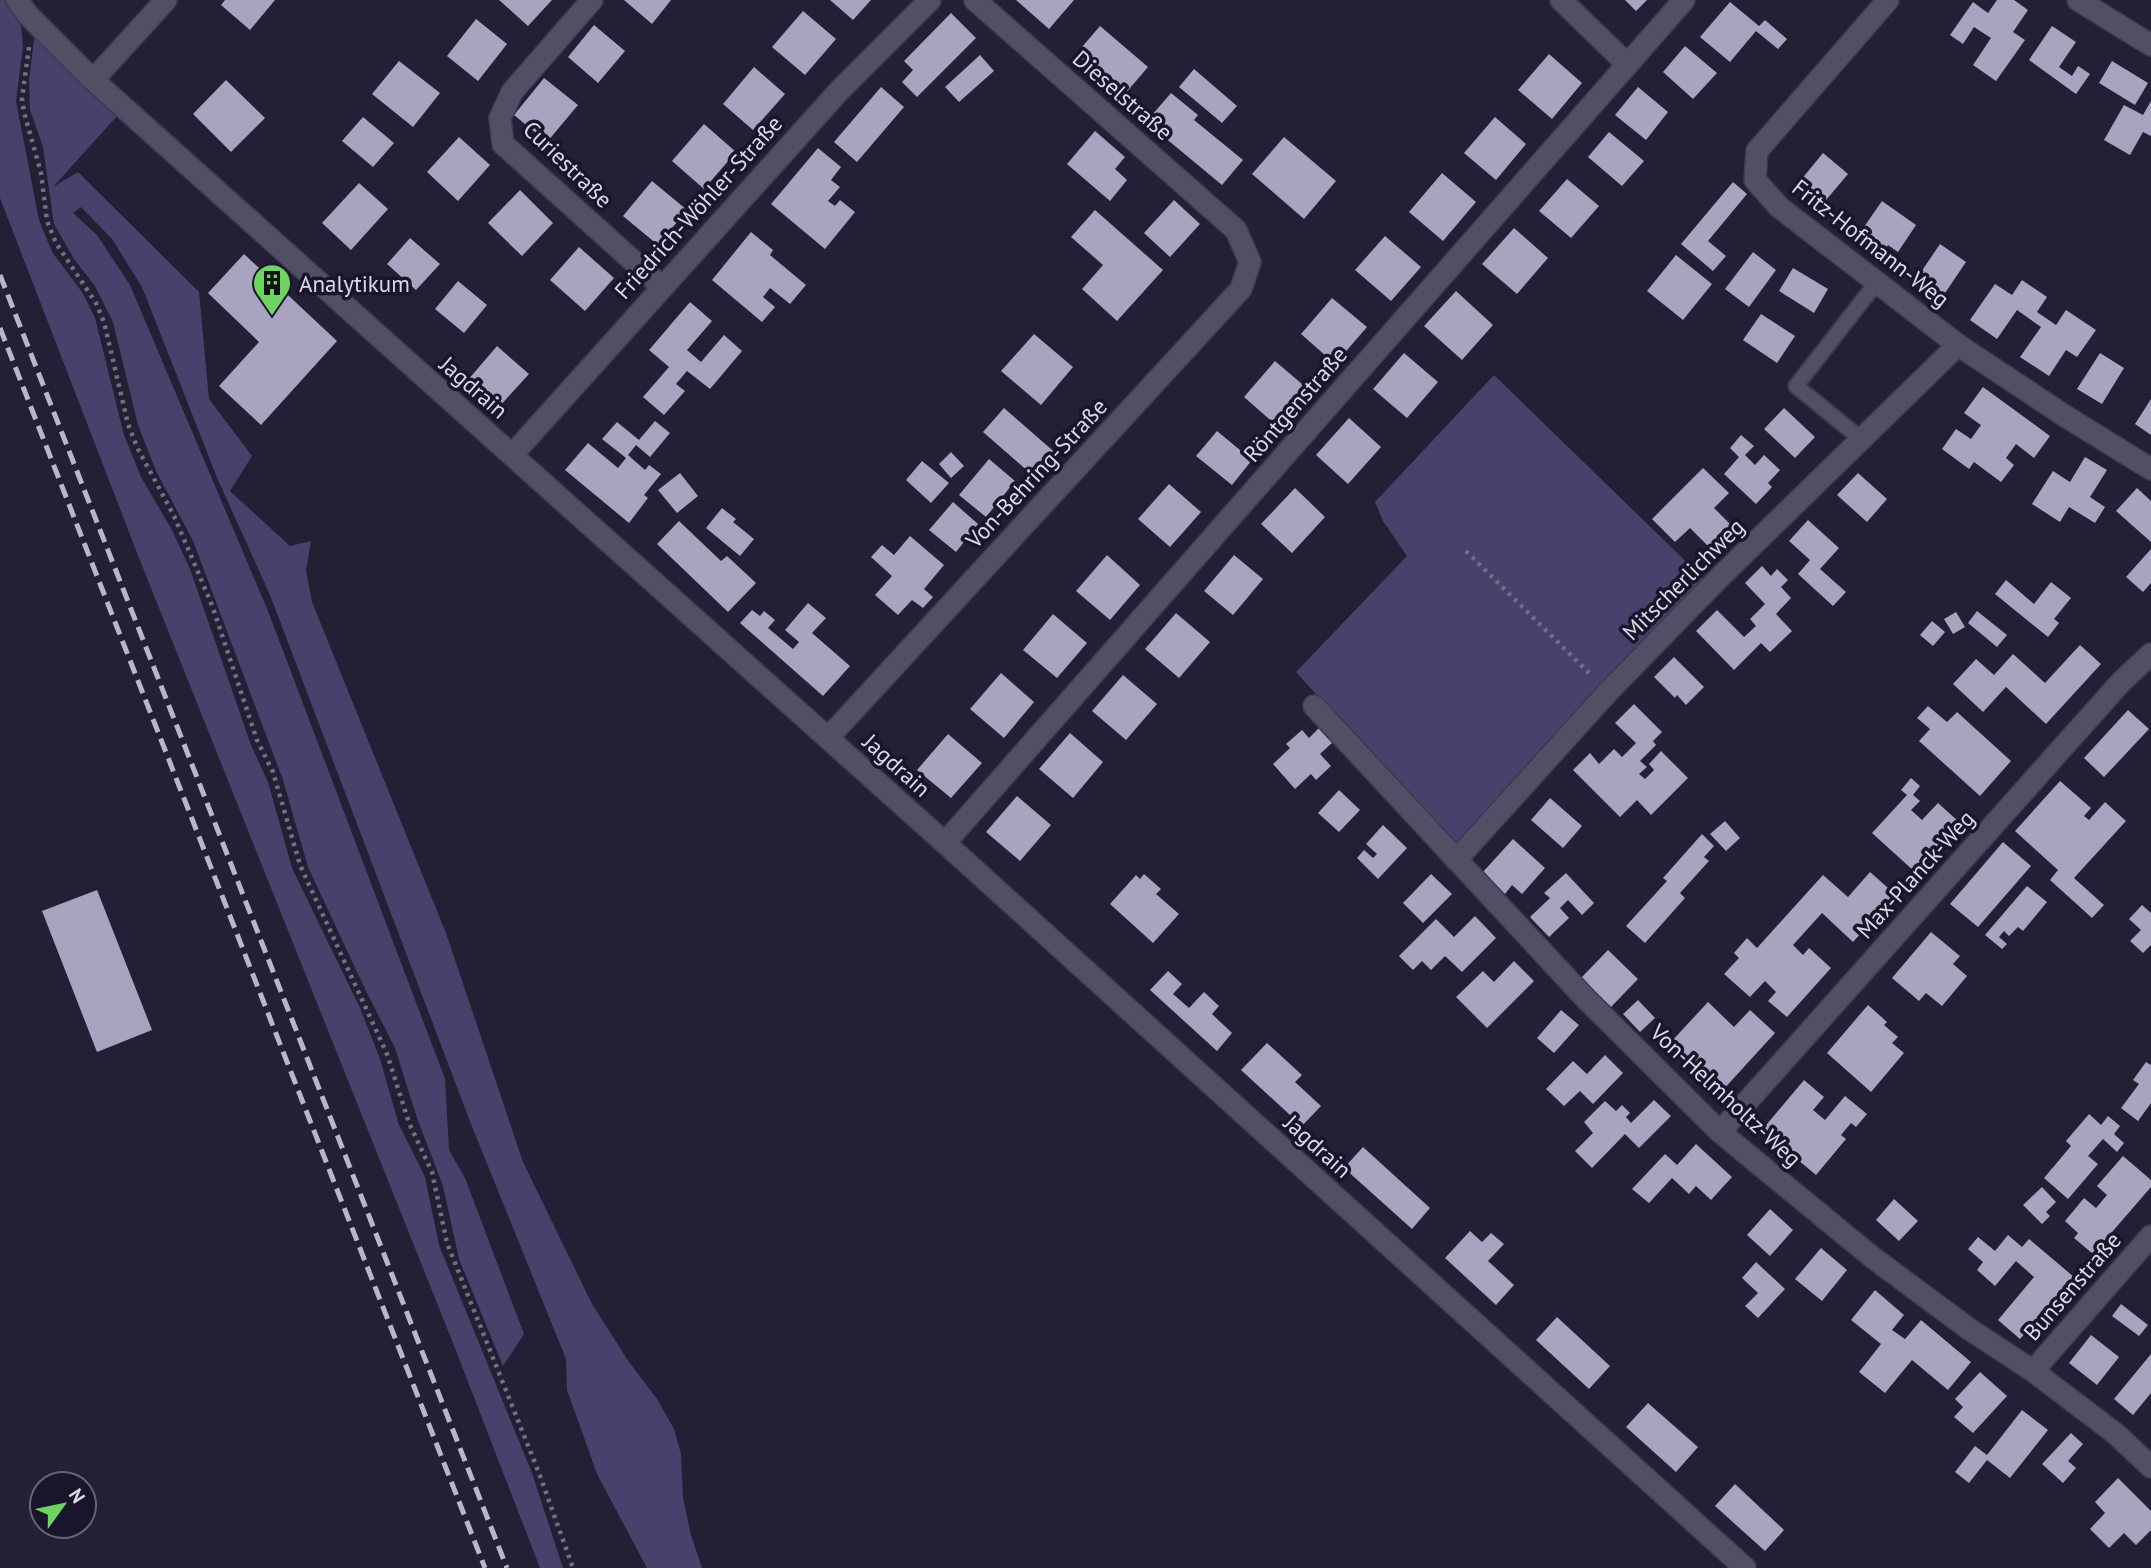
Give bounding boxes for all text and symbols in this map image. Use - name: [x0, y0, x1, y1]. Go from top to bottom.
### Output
- street label: Dieselstraße: [1067, 44, 1179, 146]
- street label: Friedrich-Wöhler-Straße: [608, 109, 788, 305]
- street label: Curiestraße: [517, 114, 619, 214]
- street label: Fritz-Hofmann-Weg: [1787, 173, 1955, 313]
- building icon: Analytikum: [251, 262, 293, 317]
- place label: Analytikum: [299, 269, 410, 298]
- street label: Röntgenstraße: [1237, 340, 1353, 468]
- street label: Jagdrain: [433, 349, 514, 424]
- street label: Von-Behring-Straße: [958, 392, 1113, 555]
- street label: Mitscherlichweg: [1616, 512, 1750, 646]
- street label: Jagdrain: [857, 727, 937, 803]
- street label: Max-Planck-Weg: [1850, 804, 1980, 944]
- street label: Von-Helmholtz-Weg: [1644, 1017, 1808, 1173]
- street label: Jagdrain: [1278, 1108, 1358, 1184]
- street label: Bunsenstraße: [2017, 1226, 2127, 1346]
- north arrow: [28, 1470, 98, 1540]
- text: N: [64, 1484, 91, 1508]

